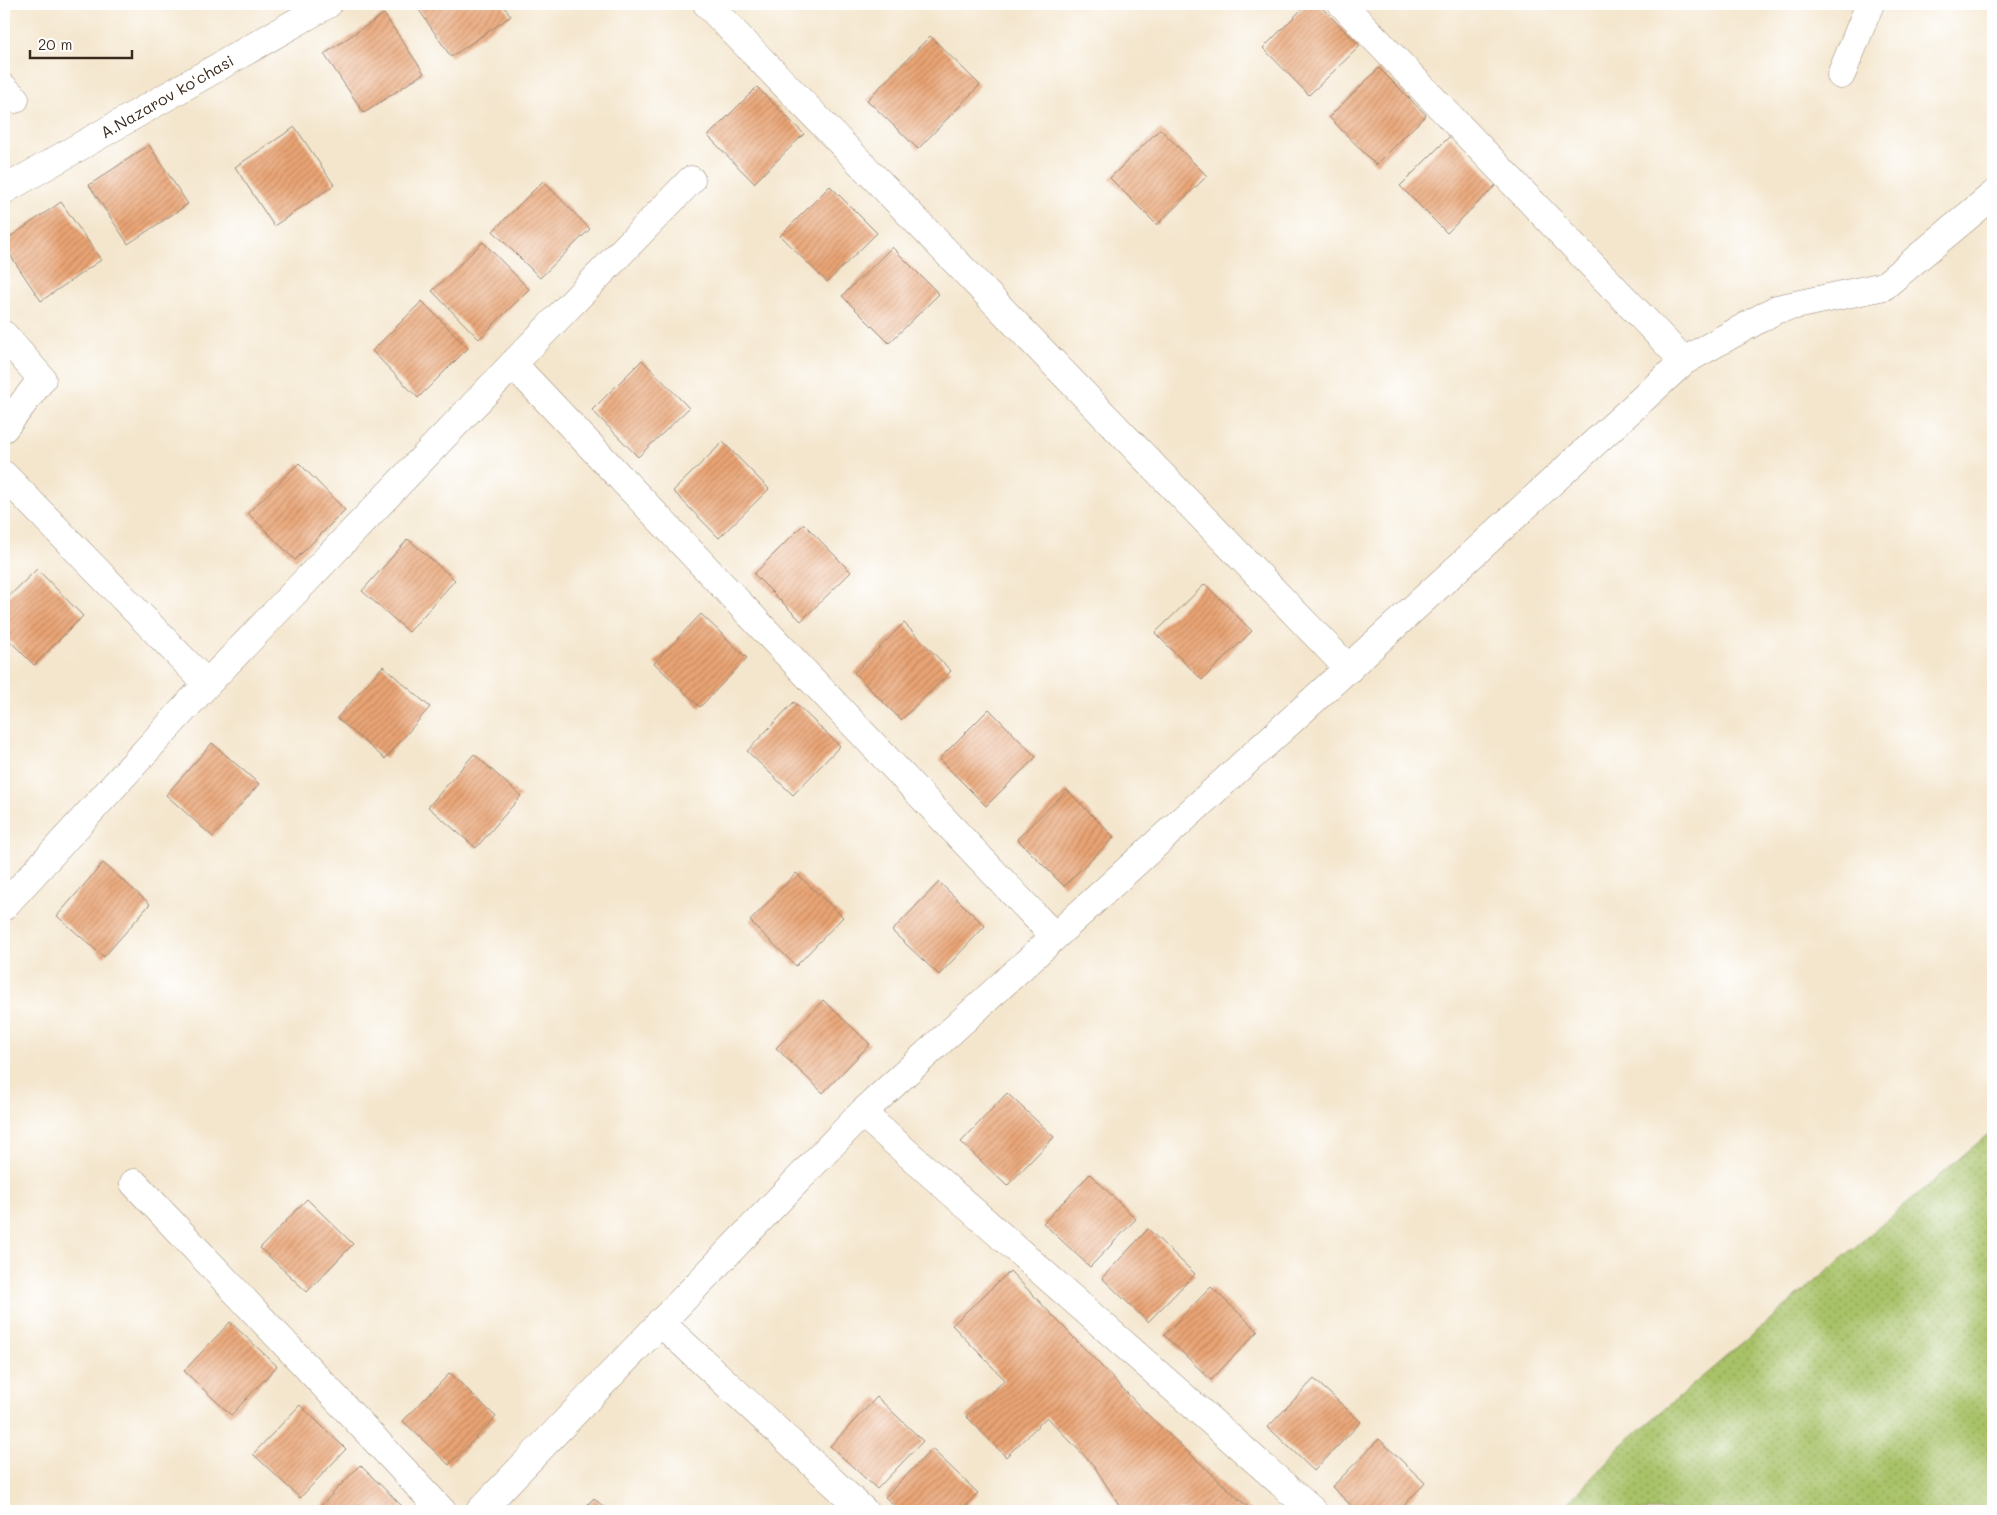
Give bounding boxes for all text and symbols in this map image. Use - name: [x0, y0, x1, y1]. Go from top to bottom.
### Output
- scale bar: [30, 28, 132, 60]
- text: 20 m: [38, 34, 72, 54]
- street label: A.Nazarov ko'chasi: [96, 49, 237, 142]

